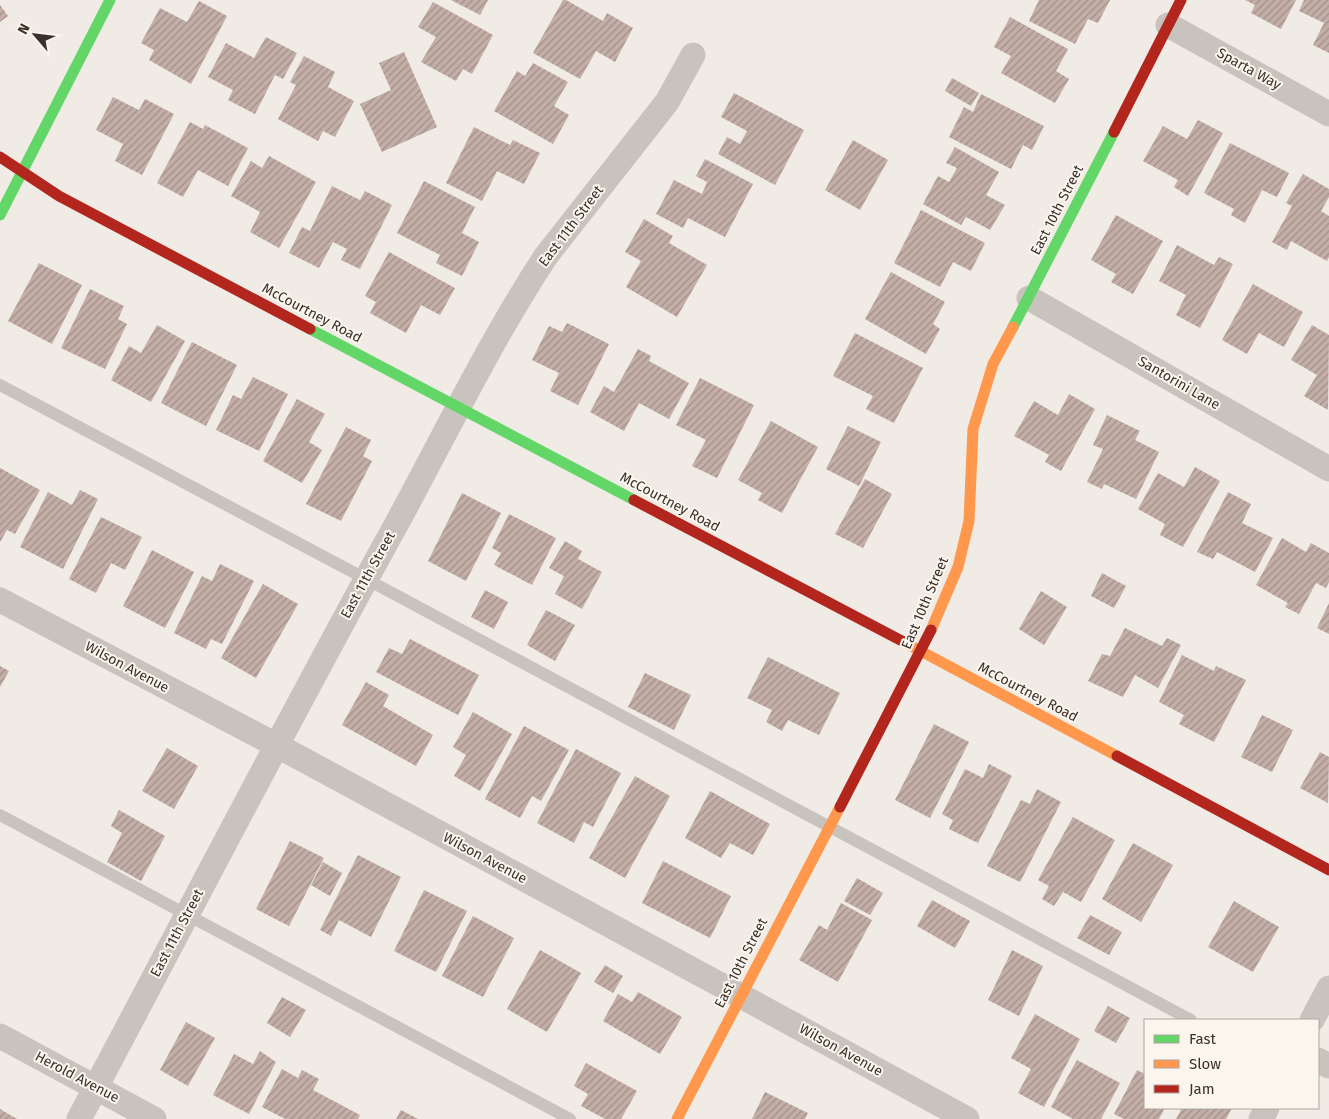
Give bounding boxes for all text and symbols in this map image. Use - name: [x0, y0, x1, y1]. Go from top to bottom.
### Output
- north arrow: [10, 10, 60, 60]
- text: N: [14, 21, 34, 37]
- street label: Sparta Way: [1214, 44, 1284, 94]
- street label: East 10th Street: [1027, 161, 1087, 258]
- street label: East 11th Street: [535, 181, 608, 270]
- street label: McCourtney Road: [259, 280, 365, 346]
- street label: Santorini Lane: [1135, 353, 1223, 413]
- street label: McCourtney Road: [617, 469, 723, 535]
- street label: East 11th Street: [337, 528, 399, 622]
- street label: East 10th Street: [898, 553, 953, 652]
- street label: Wilson Avenue: [82, 638, 172, 696]
- street label: McCourtney Road: [975, 659, 1081, 725]
- street label: Wilson Avenue: [440, 829, 530, 887]
- street label: East 11th Street: [147, 885, 208, 980]
- street label: East 10th Street: [711, 914, 771, 1011]
- legend: [1144, 1019, 1319, 1109]
- street label: Wilson Avenue: [796, 1020, 886, 1080]
- text: Fast: [1189, 1030, 1216, 1048]
- street label: Herold Avenue: [32, 1048, 122, 1106]
- text: Slow: [1189, 1055, 1221, 1073]
- text: Jam: [1189, 1080, 1215, 1098]

